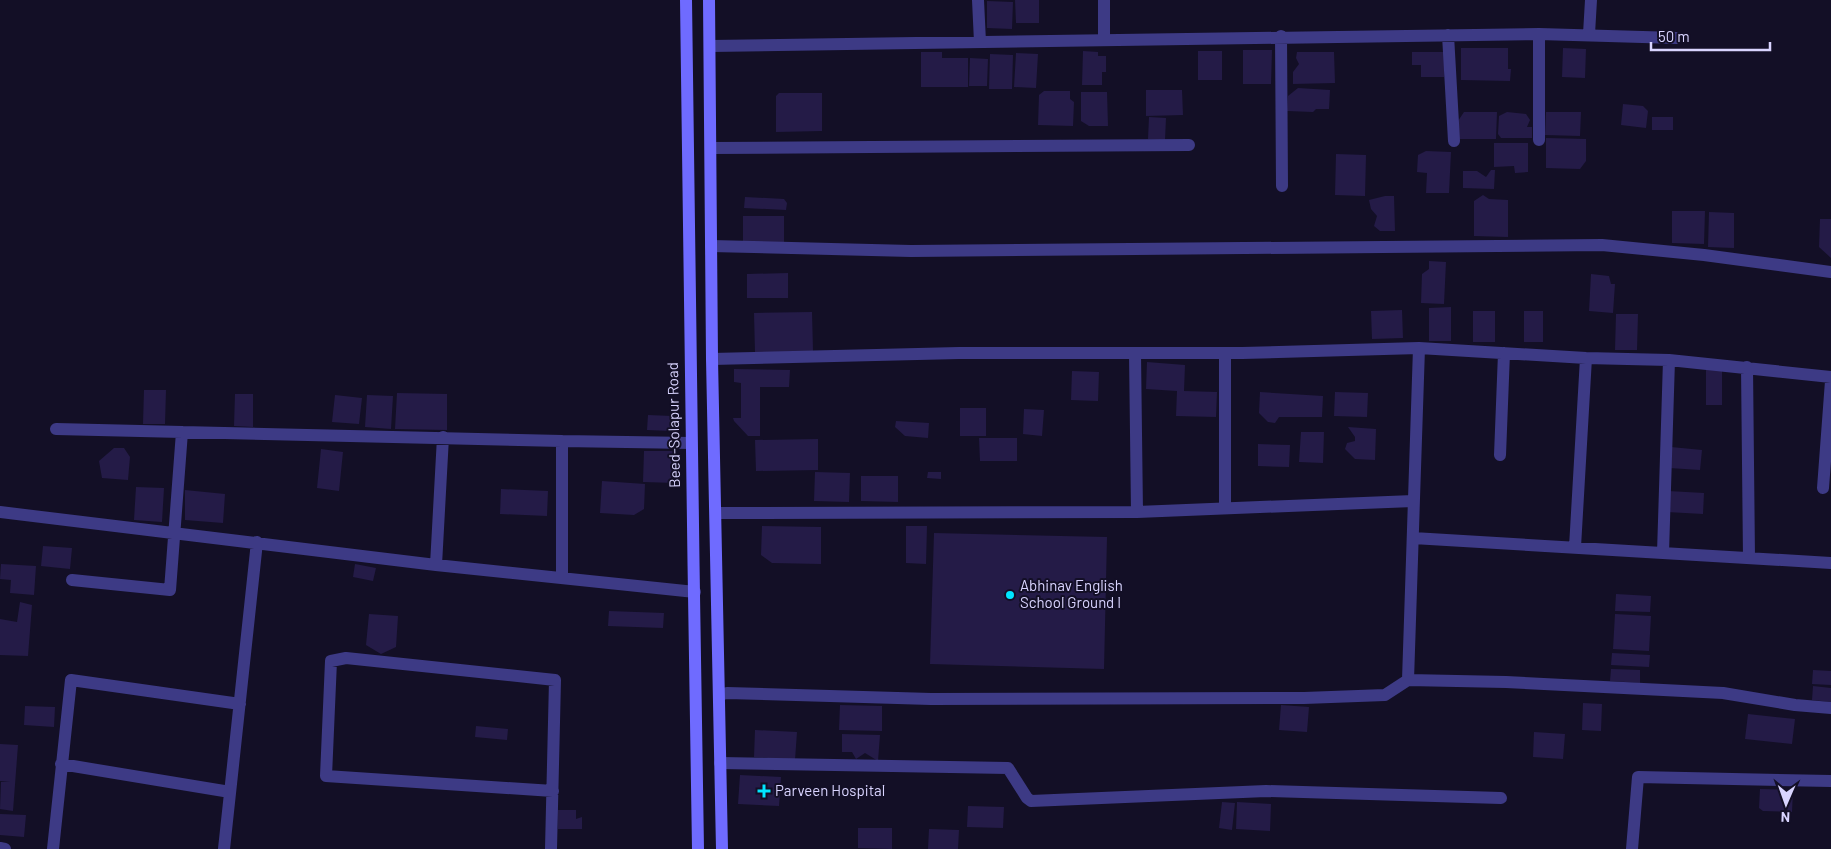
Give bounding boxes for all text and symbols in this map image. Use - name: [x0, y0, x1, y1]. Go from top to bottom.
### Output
- scale bar: [1651, 20, 1770, 52]
- text: 50 m: [1658, 27, 1690, 45]
- street label: Beed-Solapur Road: [663, 362, 683, 488]
- place label: Abhinav English School Ground I: [1020, 576, 1123, 611]
- marker: Abhinav English School Ground I: [1004, 589, 1016, 601]
- north arrow: [1761, 779, 1811, 829]
- place label: Parveen Hospital: [775, 781, 885, 799]
- marker: Parveen Hospital: [757, 784, 771, 798]
- text: N: [1781, 809, 1790, 826]

